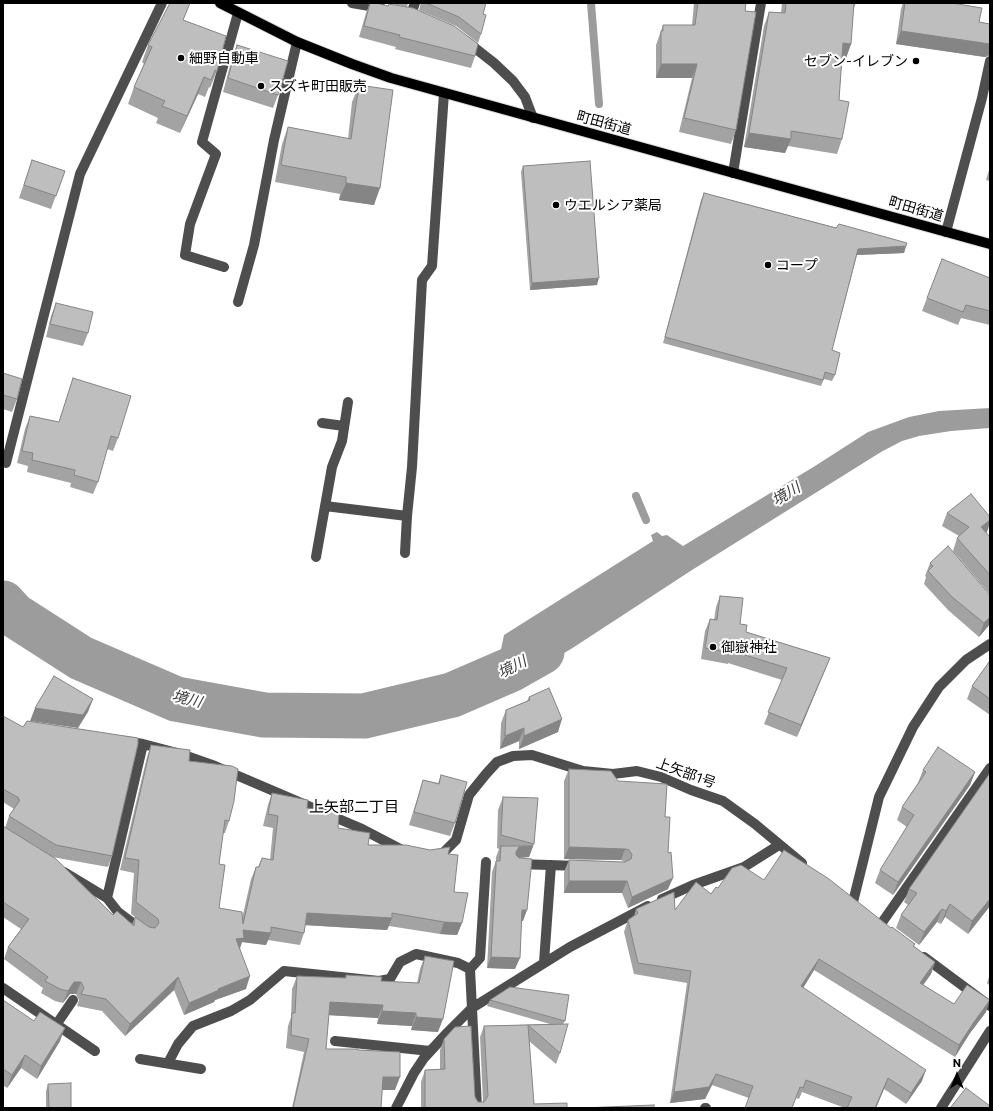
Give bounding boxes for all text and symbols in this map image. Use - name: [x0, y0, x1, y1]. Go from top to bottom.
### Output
- place label: 細野自動車: [189, 50, 259, 66]
- marker: 細野自動車: [176, 53, 186, 63]
- place label: セブン-イレブン: [804, 53, 908, 69]
- marker: セブン-イレブン: [911, 56, 921, 66]
- place label: スズキ町田販売: [269, 78, 367, 94]
- marker: スズキ町田販売: [256, 81, 266, 91]
- street label: 町田街道: [575, 108, 633, 138]
- street label: 町田街道: [887, 193, 945, 225]
- place label: ウエルシア薬局: [564, 197, 662, 213]
- marker: ウエルシア薬局: [551, 200, 561, 210]
- place label: コープ: [776, 257, 818, 273]
- marker: コープ: [763, 260, 773, 270]
- water label: 境川: [769, 479, 803, 509]
- place label: 御嶽神社: [721, 639, 777, 655]
- marker: 御嶽神社: [708, 642, 718, 652]
- water label: 境川: [495, 652, 529, 682]
- water label: 境川: [170, 687, 204, 711]
- street label: 上矢部1号: [654, 755, 718, 791]
- district label: 上矢部二丁目: [309, 798, 399, 816]
- north arrow: [937, 1055, 977, 1095]
- text: N: [953, 1056, 961, 1069]

